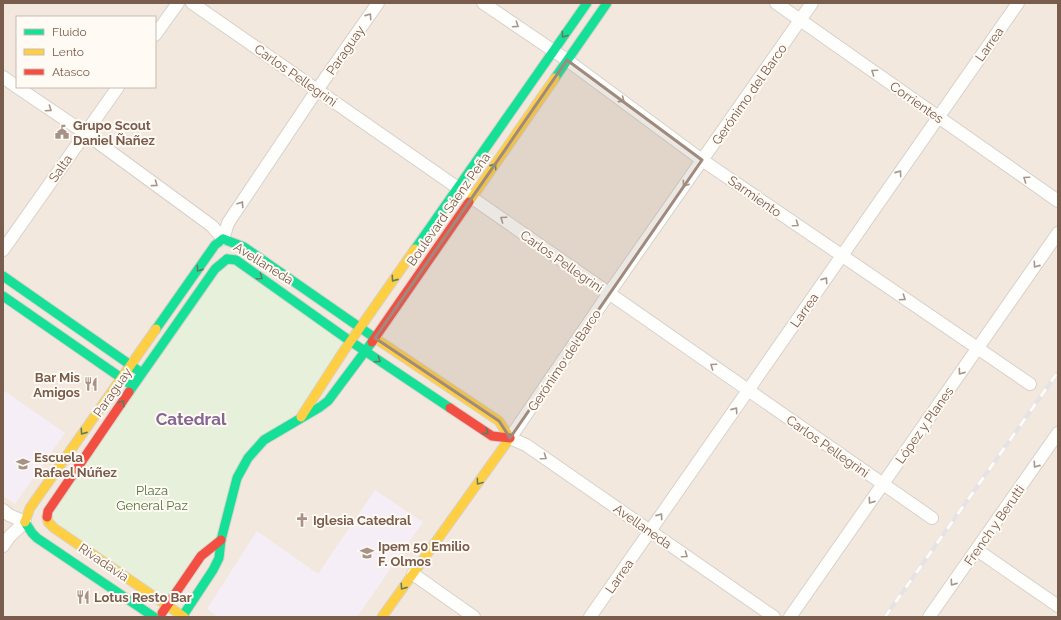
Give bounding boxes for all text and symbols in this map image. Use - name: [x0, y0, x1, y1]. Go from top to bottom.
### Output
- one-way arrow: [364, 13, 371, 20]
- legend: [16, 16, 156, 88]
- one-way arrow: [512, 20, 519, 28]
- street label: Paraguay: [323, 23, 368, 78]
- street label: Larrea: [972, 24, 1007, 64]
- text: Fluido: [52, 25, 87, 39]
- one-way arrow: [561, 31, 569, 38]
- street label: Carlos Pellegrini: [251, 41, 340, 110]
- street label: Gerónimo del Barco: [709, 41, 790, 148]
- text: Lento: [52, 45, 84, 59]
- text: Atasco: [52, 65, 90, 79]
- one-way arrow: [871, 70, 878, 77]
- street label: Corrientes: [887, 79, 946, 126]
- one-way arrow: [617, 95, 624, 102]
- one-way arrow: [45, 104, 52, 112]
- place label: Grupo Scout Daniel Ñañez: [73, 118, 155, 148]
- public building icon: Grupo Scout Daniel Ñañez: [54, 124, 70, 140]
- street label: Boulevard Sáenz Peña: [404, 150, 493, 269]
- street label: Salta: [46, 152, 75, 185]
- one-way arrow: [489, 163, 497, 170]
- one-way arrow: [894, 170, 902, 177]
- street label: Sarmiento: [725, 173, 784, 220]
- one-way arrow: [1023, 176, 1030, 183]
- one-way arrow: [151, 180, 158, 187]
- one-way arrow: [682, 180, 690, 187]
- one-way arrow: [236, 201, 243, 208]
- one-way arrow: [500, 216, 507, 224]
- one-way arrow: [792, 220, 799, 227]
- street label: Carlos Pellegrini: [517, 227, 606, 296]
- street label: Avellaneda: [231, 239, 296, 288]
- one-way arrow: [1033, 261, 1041, 268]
- one-way arrow: [196, 265, 204, 272]
- one-way arrow: [256, 272, 263, 280]
- one-way arrow: [392, 275, 399, 282]
- one-way arrow: [820, 277, 828, 284]
- street label: Larrea: [787, 290, 822, 330]
- one-way arrow: [899, 293, 906, 301]
- street label: Gerónimo del Barco: [525, 306, 604, 414]
- one-way arrow: [374, 355, 381, 363]
- one-way arrow: [710, 363, 717, 371]
- street label: Paraguay: [90, 365, 135, 420]
- one-way arrow: [959, 367, 966, 374]
- place label: Bar Mis Amigos: [33, 370, 81, 400]
- restaurant icon: Bar Mis Amigos: [83, 376, 99, 392]
- street label: López y Planes: [892, 384, 956, 467]
- one-way arrow: [117, 400, 124, 407]
- one-way arrow: [730, 407, 737, 414]
- district label: Catedral: [156, 409, 227, 429]
- street label: Carlos Pellegrini: [783, 412, 872, 481]
- one-way arrow: [482, 427, 489, 435]
- one-way arrow: [80, 428, 88, 435]
- place label: Escuela Rafael Núñez: [34, 450, 117, 480]
- one-way arrow: [540, 452, 547, 460]
- school or university icon: Escuela Rafael Núñez: [15, 456, 31, 472]
- one-way arrow: [1033, 461, 1041, 468]
- one-way arrow: [477, 477, 484, 484]
- street label: French y Berutti: [961, 482, 1028, 568]
- park label: Plaza General Paz: [116, 483, 188, 513]
- one-way arrow: [868, 497, 876, 504]
- street label: Avellaneda: [611, 501, 675, 552]
- church icon: Iglesia Catedral: [294, 512, 310, 528]
- place label: Iglesia Catedral: [313, 513, 412, 528]
- one-way arrow: [655, 513, 663, 520]
- place label: Ipem 50 Emilio F. Olmos: [378, 539, 470, 569]
- street label: Rivadavia: [76, 540, 132, 585]
- school or university icon: Ipem 50 Emilio F. Olmos: [359, 545, 375, 561]
- one-way arrow: [681, 550, 688, 558]
- street label: Larrea: [602, 556, 637, 596]
- one-way arrow: [950, 579, 958, 586]
- one-way arrow: [401, 583, 408, 590]
- restaurant icon: Lotus Resto Bar: [75, 589, 91, 605]
- place label: Lotus Resto Bar: [94, 590, 192, 605]

